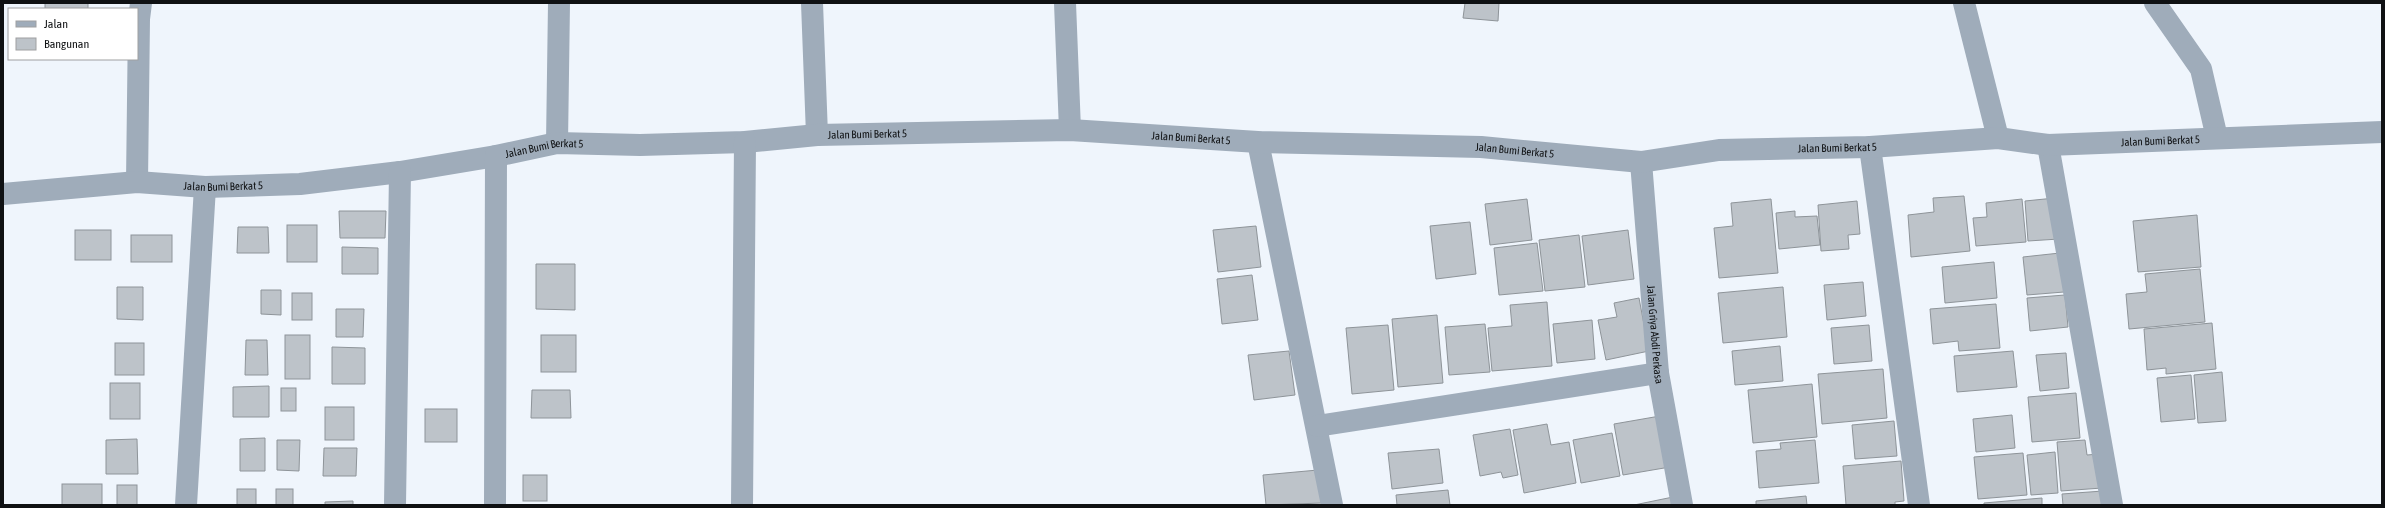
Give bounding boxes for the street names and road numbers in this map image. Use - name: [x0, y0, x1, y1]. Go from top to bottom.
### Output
- street label: Jalan Bumi Berkat 5: [828, 127, 907, 141]
- street label: Jalan Bumi Berkat 5: [1151, 129, 1231, 146]
- street label: Jalan Bumi Berkat 5: [2120, 133, 2200, 148]
- street label: Jalan Bumi Berkat 5: [504, 137, 584, 160]
- street label: Jalan Bumi Berkat 5: [1475, 141, 1555, 160]
- street label: Jalan Bumi Berkat 5: [1797, 141, 1877, 154]
- street label: Jalan Bumi Berkat 5: [183, 179, 263, 193]
- street label: Jalan Griya Abdi Perkasa: [1645, 285, 1666, 385]

